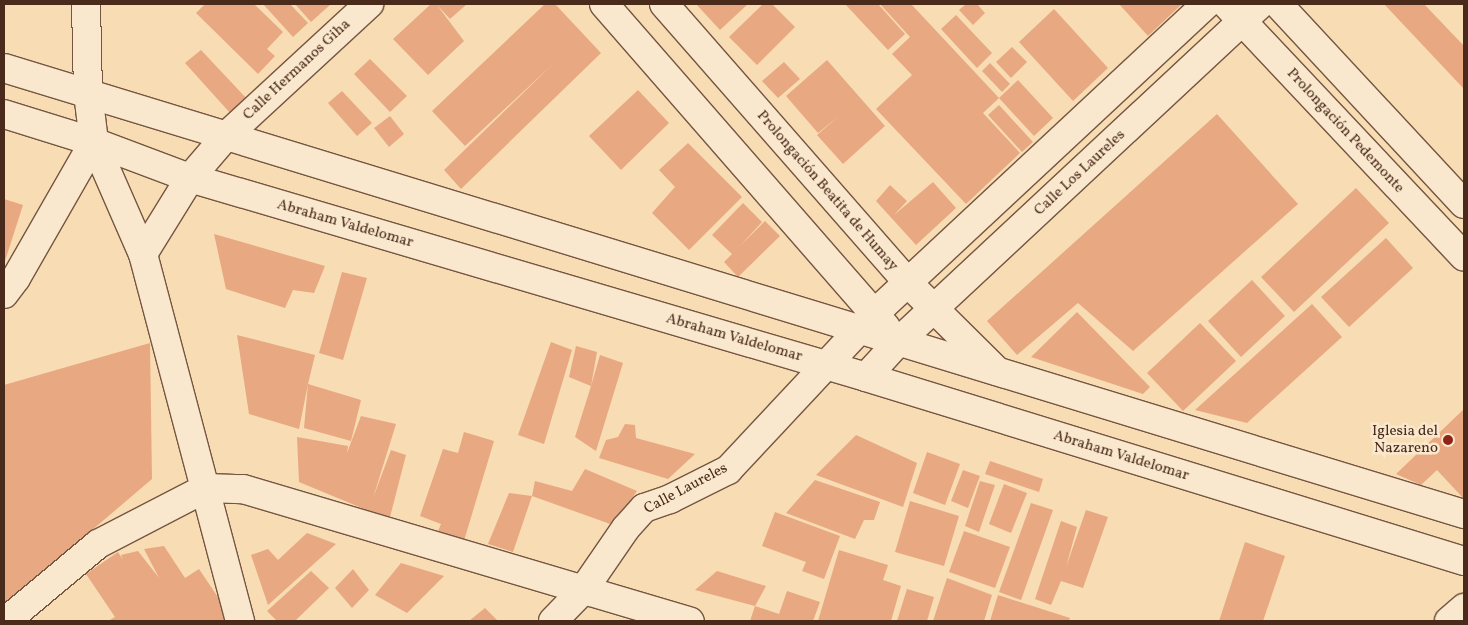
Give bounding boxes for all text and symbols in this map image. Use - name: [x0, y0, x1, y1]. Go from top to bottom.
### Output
- street label: Calle Hermanos Giha: [240, 16, 354, 124]
- street label: Prolongación Pedemonte: [1282, 65, 1408, 197]
- street label: Prolongación Beatita de Humay: [752, 107, 902, 275]
- street label: Calle Los Laureles: [1031, 126, 1129, 220]
- street label: Abraham Valdelomar: [275, 196, 415, 252]
- street label: Abraham Valdelomar: [664, 310, 804, 366]
- place label: Iglesia del Nazareno: [1372, 422, 1438, 457]
- street label: Abraham Valdelomar: [1051, 427, 1191, 485]
- marker: Iglesia del Nazareno: [1442, 434, 1454, 446]
- street label: Calle Laureles: [641, 459, 731, 519]

